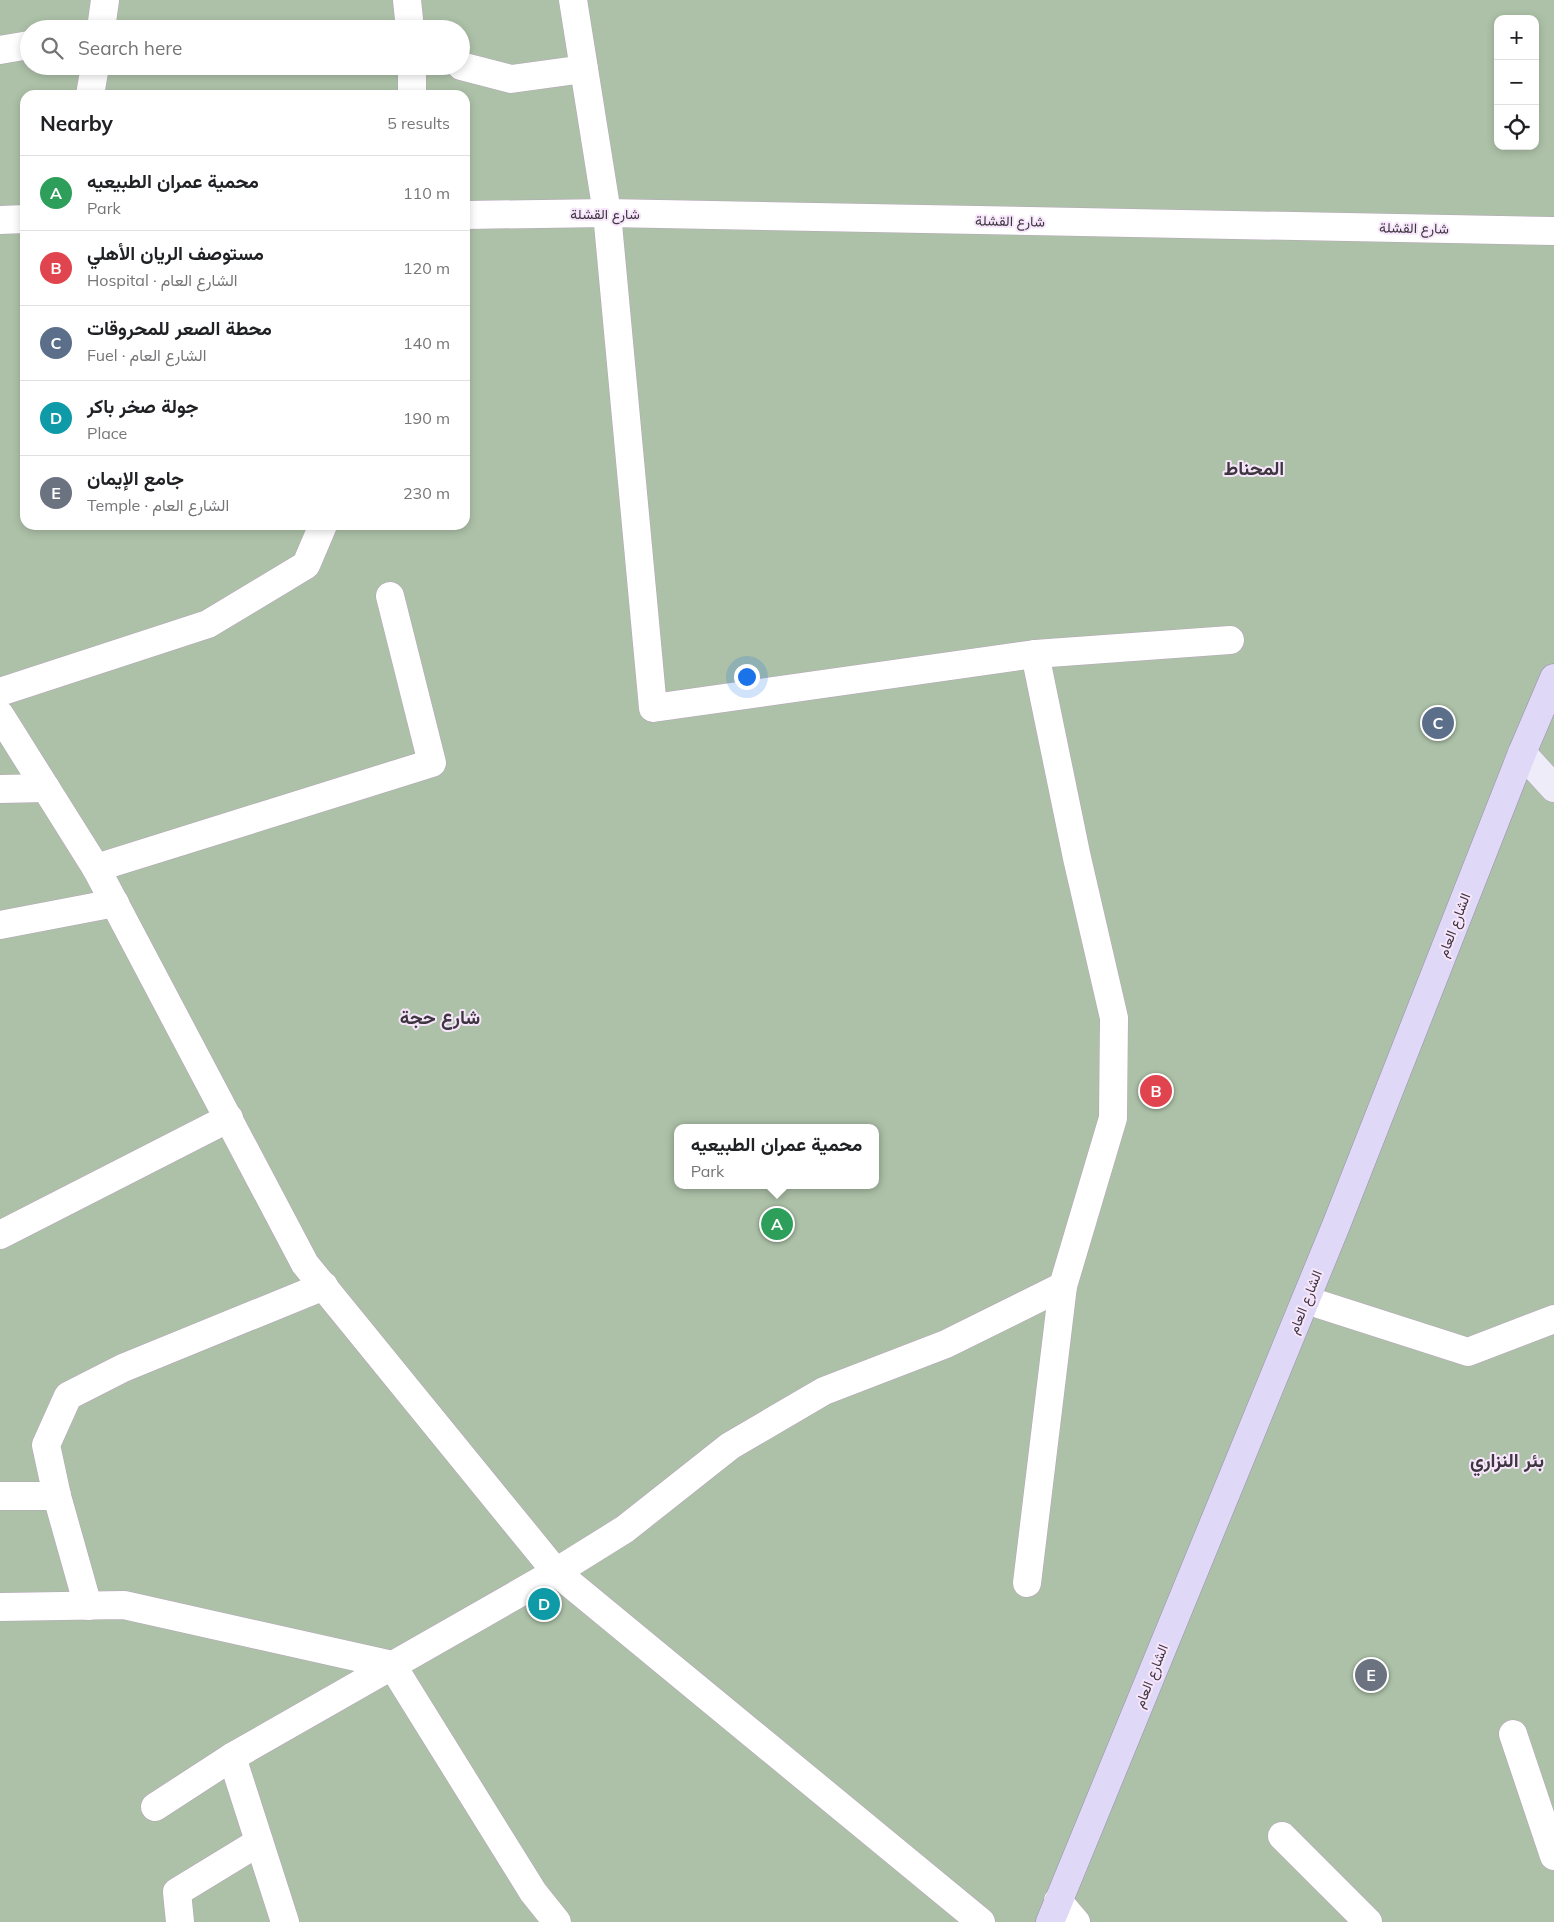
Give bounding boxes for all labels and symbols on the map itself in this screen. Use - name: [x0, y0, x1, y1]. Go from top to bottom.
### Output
- street label: شارع القشلة: [570, 205, 640, 225]
- street label: شارع القشلة: [975, 211, 1045, 233]
- street label: شارع القشلة: [1379, 218, 1449, 240]
- district label: المحناط: [1224, 456, 1284, 480]
- your location: [734, 664, 760, 690]
- pin: C: [1422, 704, 1454, 742]
- street label: الشارع العام: [1434, 890, 1476, 960]
- district label: شارع حجة: [400, 1005, 480, 1030]
- pin: B: [1140, 1072, 1172, 1110]
- pin: A: [761, 1205, 793, 1243]
- street label: الشارع العام: [1284, 1267, 1328, 1337]
- district label: بئر النزاري: [1470, 1448, 1544, 1477]
- pin: D: [528, 1585, 560, 1623]
- street label: الشارع العام: [1130, 1641, 1174, 1711]
- pin: E: [1355, 1656, 1387, 1694]

